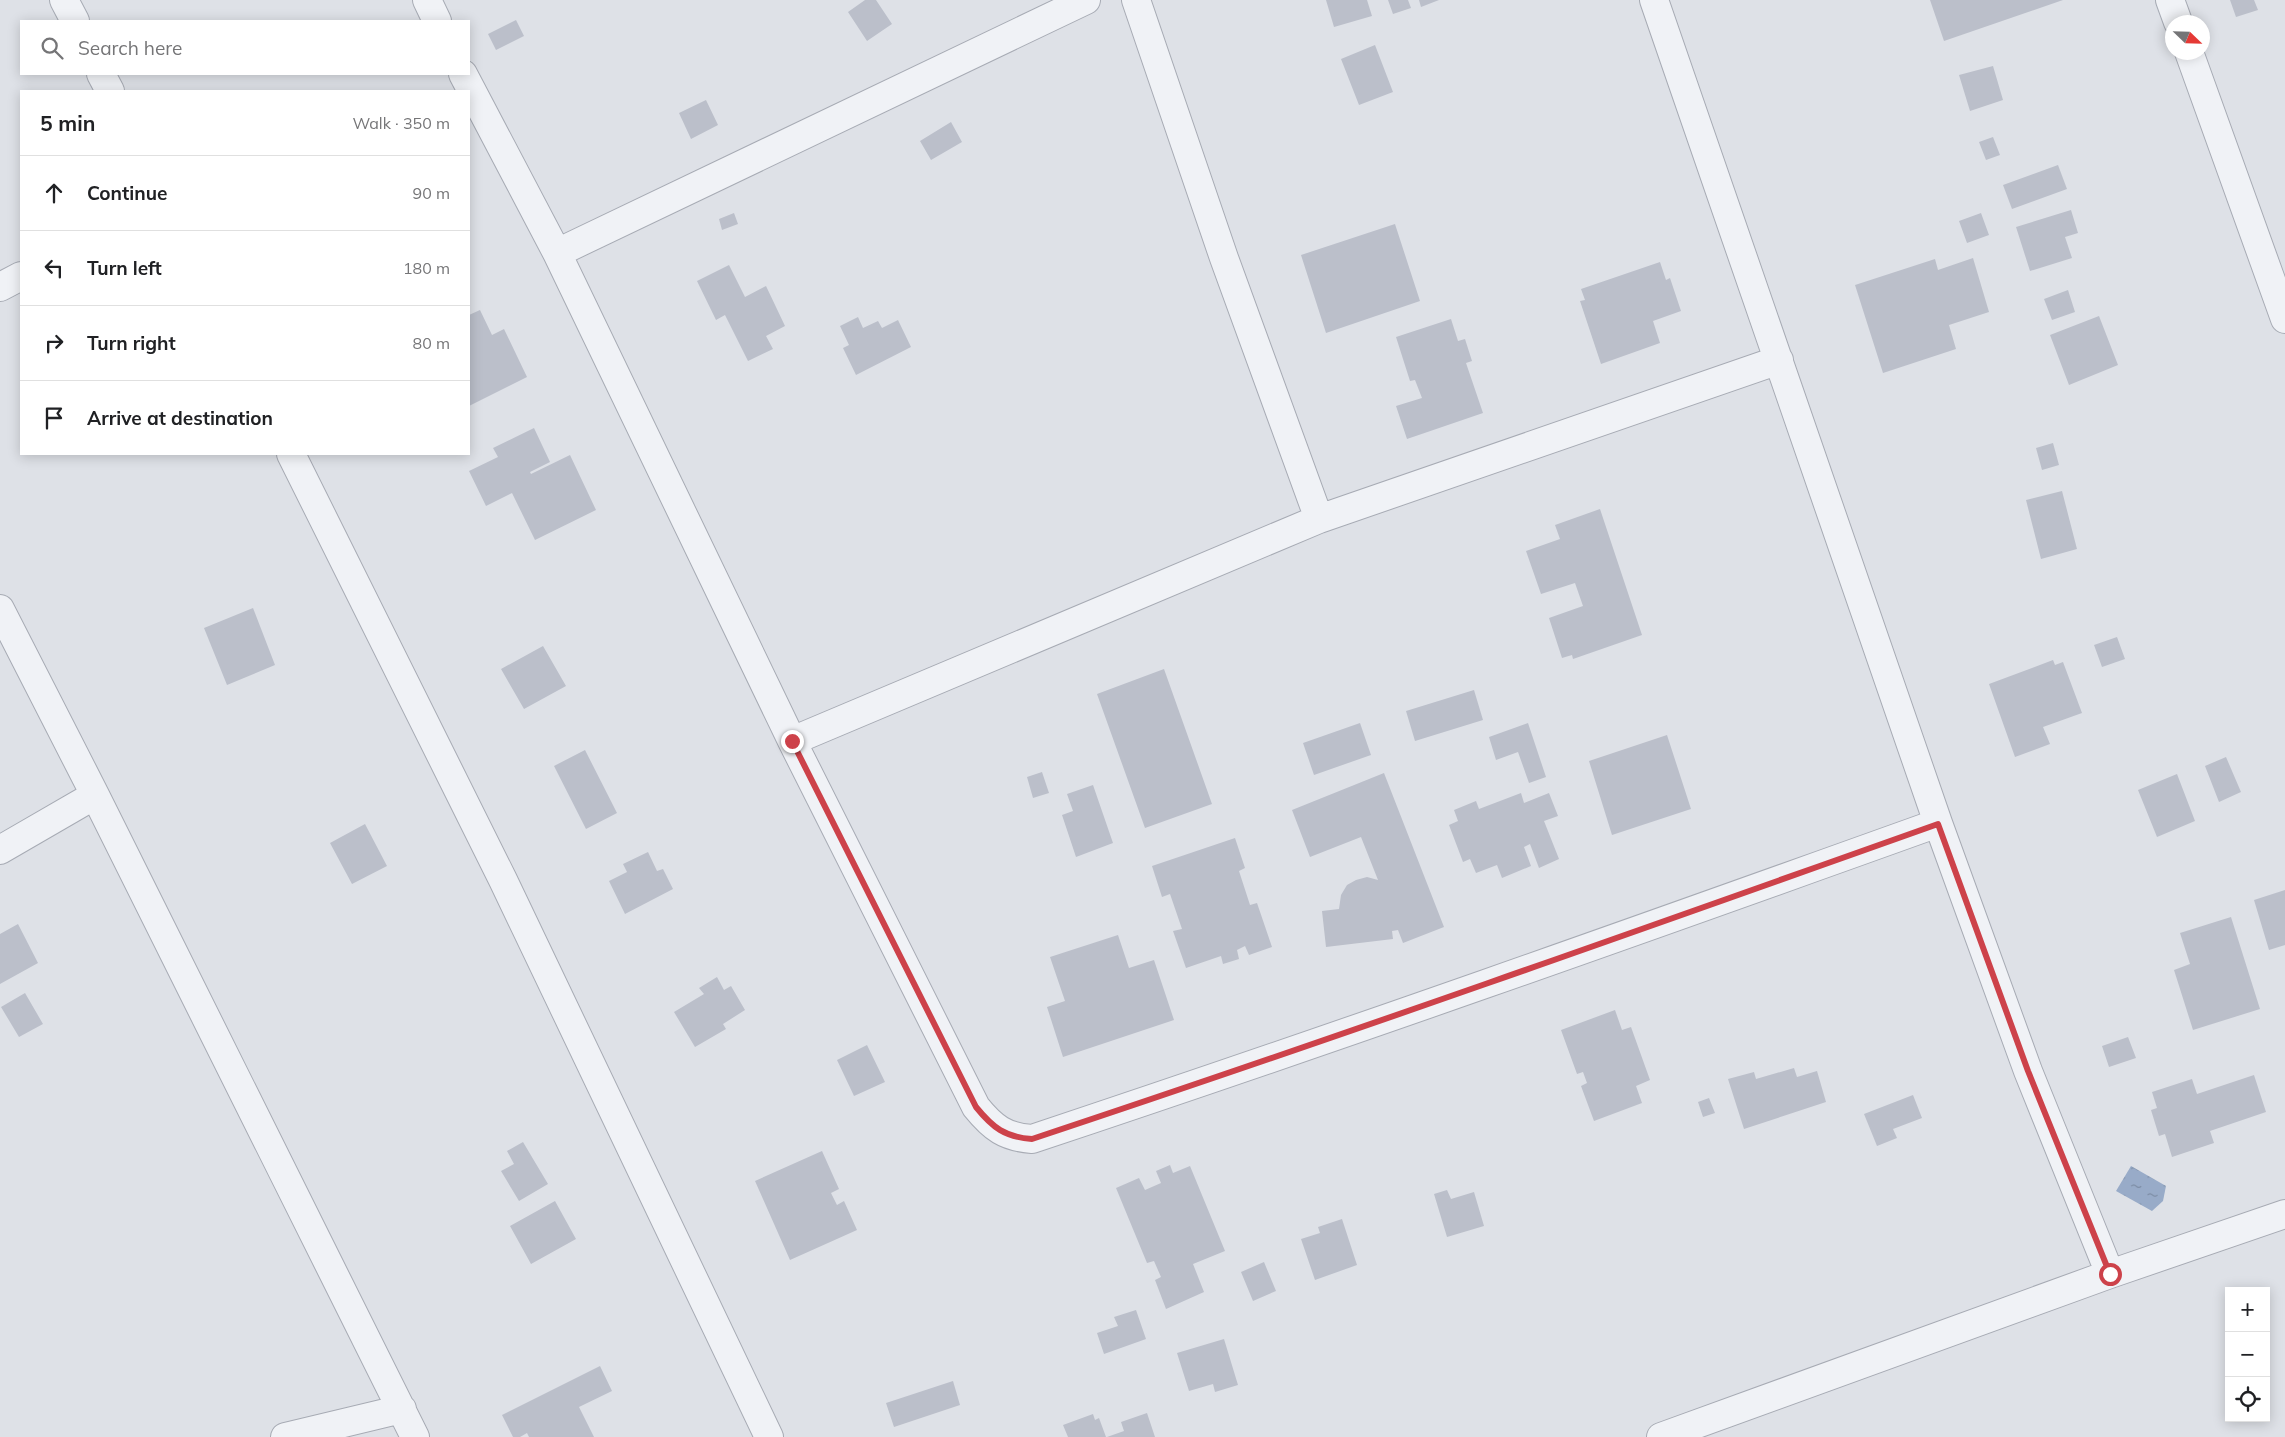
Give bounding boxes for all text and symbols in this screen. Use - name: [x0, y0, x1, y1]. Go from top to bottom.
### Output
- north arrow: [2165, 15, 2210, 60]
- search box: [20, 20, 470, 75]
- icon: search: [38, 34, 66, 62]
- text: Search here: [78, 36, 182, 60]
- text: 5 min: [40, 110, 95, 136]
- text: Walk · 350 m: [352, 113, 450, 133]
- icon: ahead: [40, 179, 68, 207]
- text: Continue: [87, 181, 167, 205]
- text: 90 m: [413, 183, 450, 203]
- icon: left: [40, 254, 68, 282]
- text: Turn left: [87, 256, 162, 280]
- text: 180 m: [403, 258, 450, 278]
- icon: right: [40, 329, 68, 357]
- text: Turn right: [87, 331, 176, 355]
- text: 80 m: [413, 333, 450, 353]
- icon: arrive: [40, 404, 68, 432]
- text: Arrive at destination: [87, 406, 273, 430]
- route end: [781, 730, 804, 753]
- route start: [2099, 1263, 2122, 1286]
- map controls: [2225, 1287, 2270, 1422]
- button: +: [2225, 1287, 2270, 1332]
- button: −: [2225, 1332, 2270, 1377]
- button: locate: [2225, 1377, 2270, 1422]

